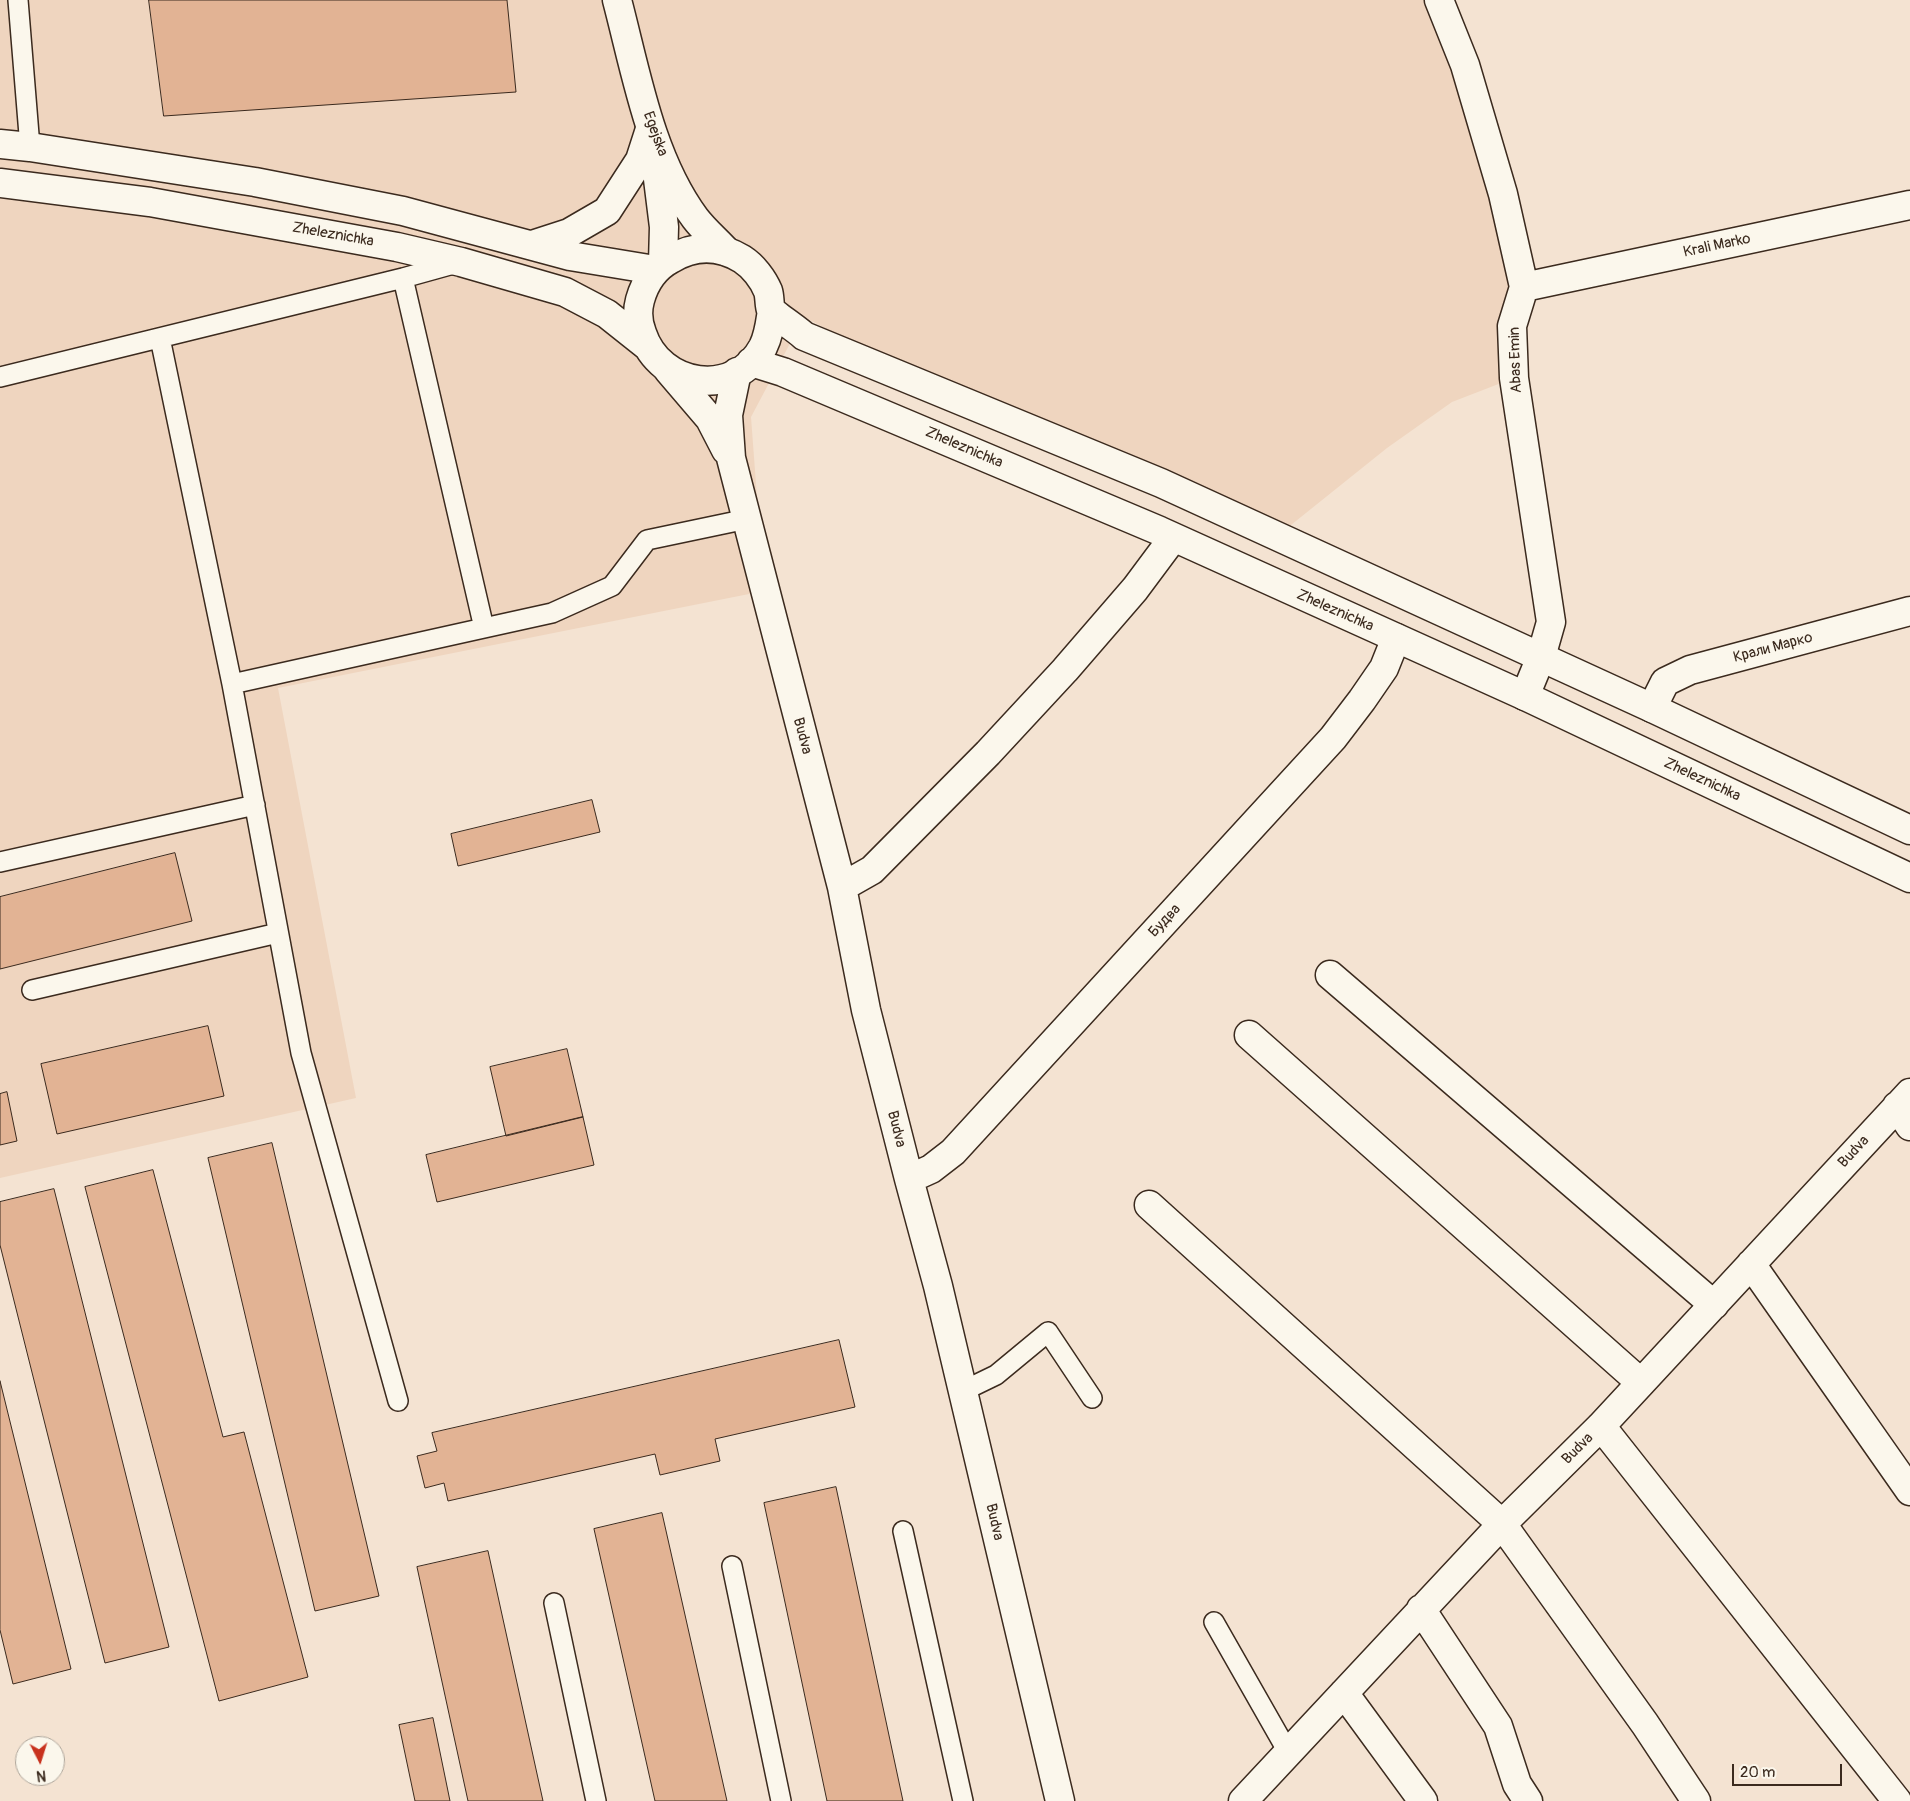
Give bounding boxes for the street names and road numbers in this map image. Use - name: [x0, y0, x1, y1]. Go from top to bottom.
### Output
- street label: Egejska: [639, 109, 671, 159]
- street label: Zheleznichka: [291, 219, 375, 251]
- street label: Krali Marko: [1682, 230, 1752, 262]
- street label: Abas Emin: [1506, 327, 1526, 393]
- street label: Zheleznichka: [923, 424, 1005, 472]
- street label: Zheleznichka: [1294, 586, 1376, 636]
- street label: Крали Марко: [1731, 629, 1815, 667]
- street label: Budva: [789, 716, 815, 756]
- street label: Zheleznichka: [1661, 754, 1743, 806]
- street label: Будва: [1145, 901, 1185, 941]
- street label: Budva: [883, 1109, 909, 1149]
- street label: Budva: [1835, 1132, 1873, 1172]
- street label: Budva: [1559, 1430, 1597, 1468]
- street label: Budva: [981, 1502, 1007, 1542]

